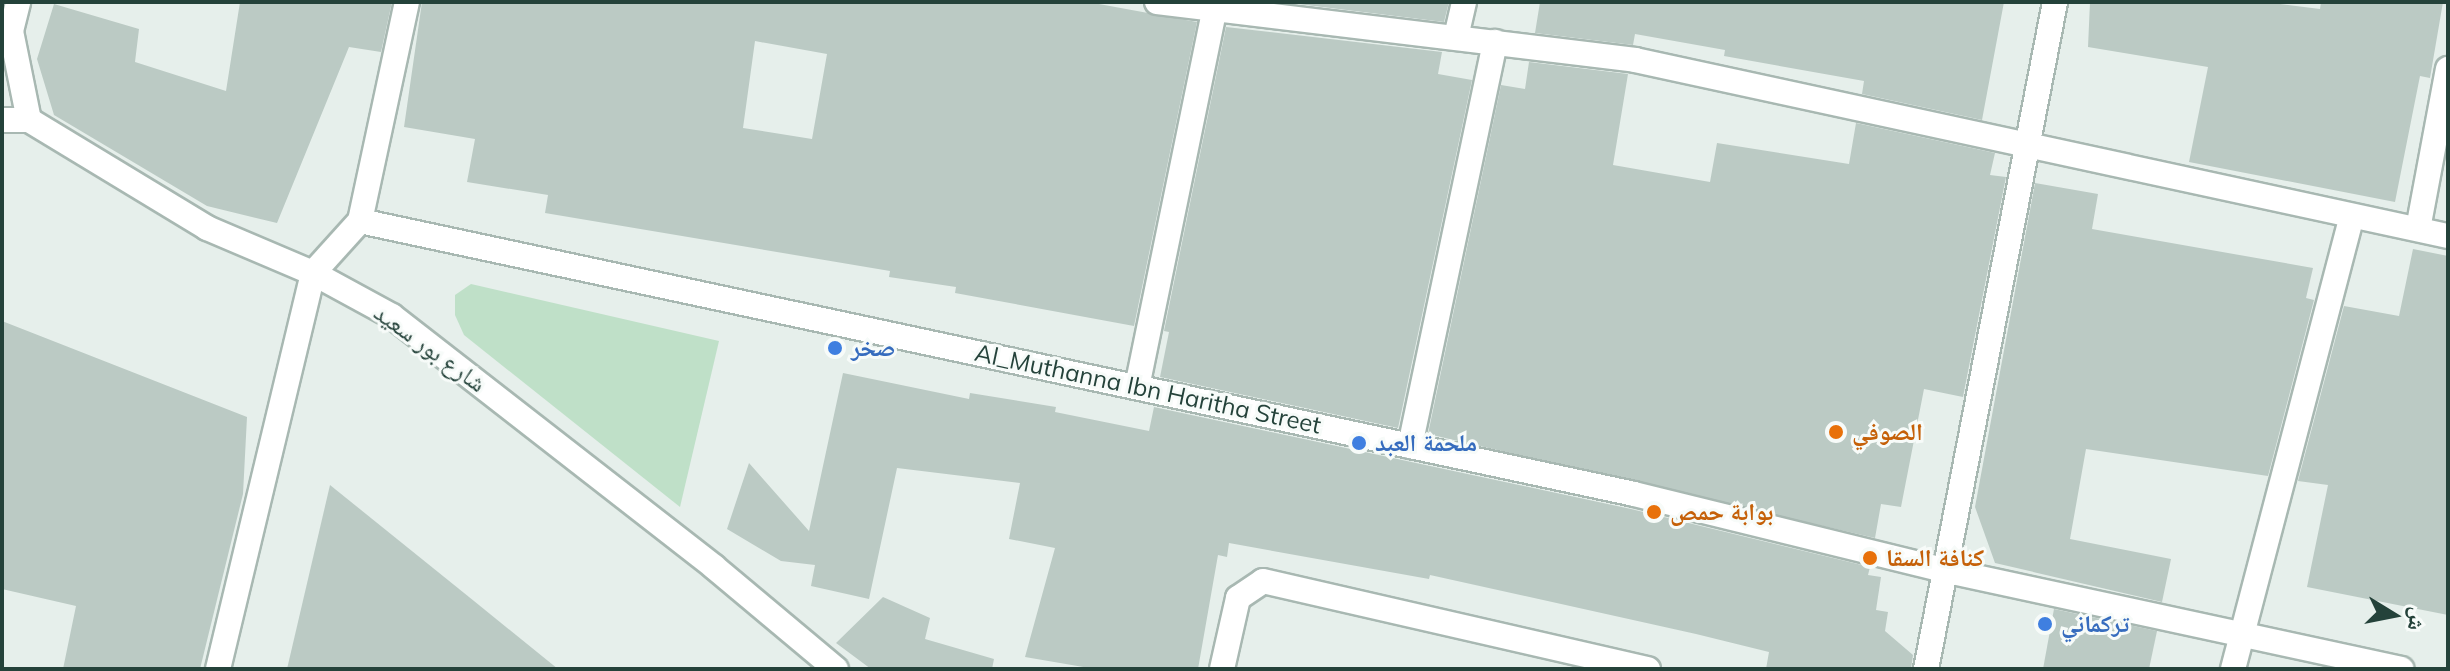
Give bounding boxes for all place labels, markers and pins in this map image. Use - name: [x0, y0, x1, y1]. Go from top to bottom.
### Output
- place label: صخر: [851, 334, 895, 362]
- marker: صخر: [826, 339, 844, 357]
- place label: الصوفي: [1852, 418, 1923, 446]
- marker: الصوفي: [1827, 423, 1845, 441]
- place label: ملحمة العبد: [1375, 429, 1477, 457]
- marker: ملحمة العبد: [1350, 434, 1368, 452]
- place label: بوابة حمص: [1670, 498, 1773, 526]
- marker: بوابة حمص: [1645, 503, 1663, 521]
- place label: كنافة السقا: [1886, 544, 1984, 572]
- marker: كنافة السقا: [1861, 549, 1879, 567]
- place label: تركماني: [2061, 610, 2129, 638]
- marker: تركماني: [2036, 615, 2054, 633]

